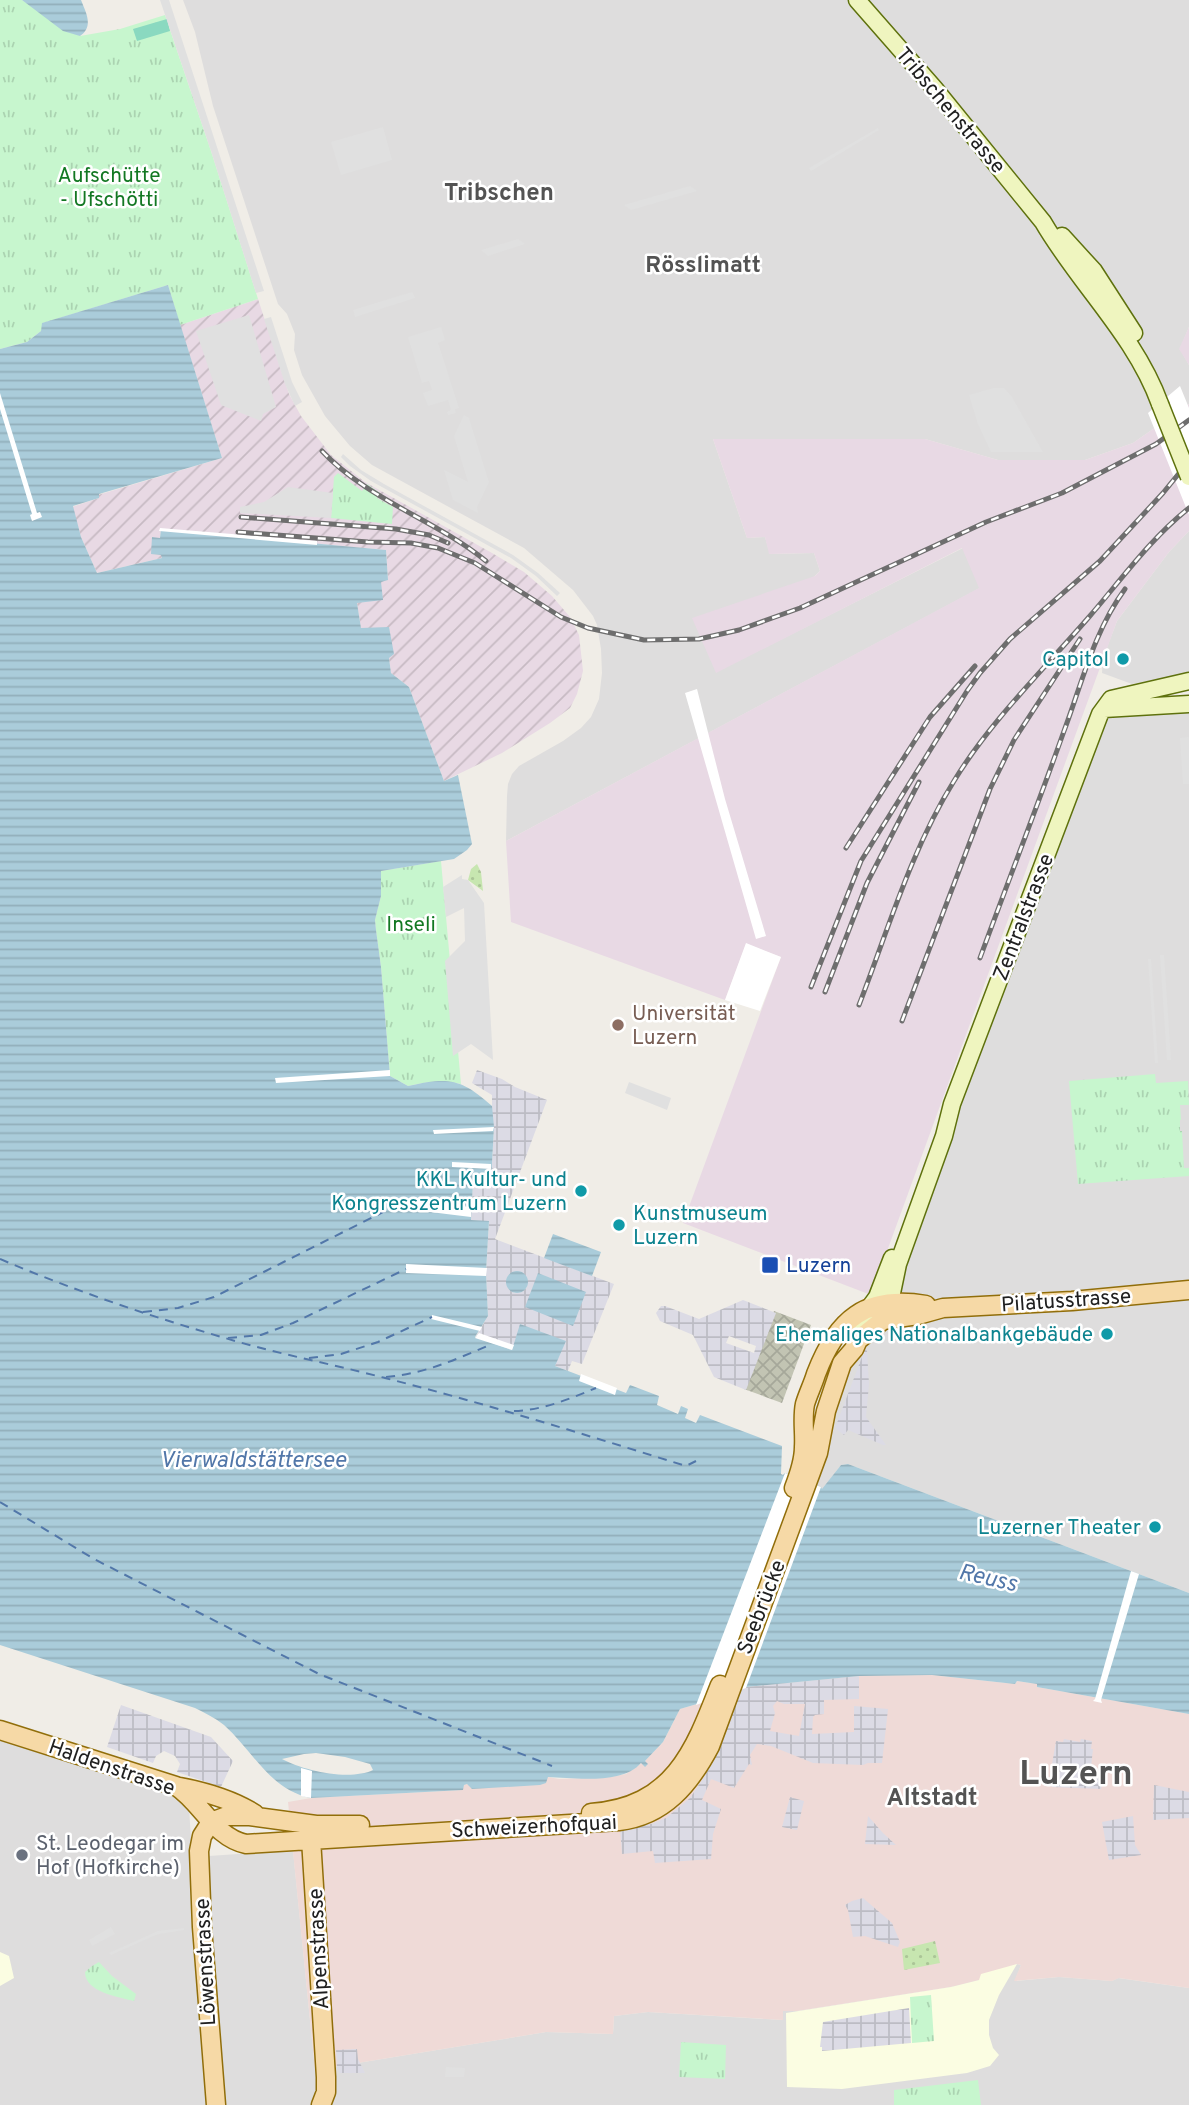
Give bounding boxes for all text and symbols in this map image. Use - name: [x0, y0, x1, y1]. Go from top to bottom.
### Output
- street label: Tribschenstrasse: [889, 42, 1011, 180]
- park label: Aufschütte - Ufschötti: [58, 163, 160, 214]
- district label: Tribschen: [444, 179, 554, 209]
- district label: Rösslimatt: [645, 252, 761, 281]
- place label: Capitol: [1042, 647, 1109, 674]
- marker: Capitol: [1115, 651, 1131, 667]
- street label: Zentralstrasse: [988, 850, 1061, 985]
- park label: Inseli: [386, 912, 436, 939]
- place label: Universität Luzern: [632, 1001, 736, 1052]
- marker: Universität Luzern: [610, 1017, 626, 1033]
- place label: KKL Kultur- und Kongresszentrum Luzern: [331, 1167, 567, 1218]
- marker: KKL Kultur- und Kongresszentrum Luzern: [573, 1183, 589, 1199]
- place label: Kunstmuseum Luzern: [633, 1201, 768, 1252]
- marker: Kunstmuseum Luzern: [611, 1217, 627, 1233]
- place label: Luzern: [786, 1253, 851, 1280]
- marker: Luzern: [760, 1255, 780, 1275]
- street label: Pilatusstrasse: [1000, 1283, 1132, 1320]
- place label: Ehemaliges Nationalbankgebäude: [775, 1322, 1093, 1349]
- marker: Ehemaliges Nationalbankgebäude: [1099, 1326, 1115, 1342]
- water label: Vierwaldstättersee: [160, 1447, 347, 1476]
- place label: Luzerner Theater: [978, 1515, 1141, 1542]
- marker: Luzerner Theater: [1147, 1519, 1163, 1535]
- street label: Seebrücke: [732, 1556, 793, 1659]
- water label: Reuss: [955, 1559, 1020, 1600]
- street label: Haldenstrasse: [45, 1734, 178, 1803]
- district label: Luzern: [1019, 1753, 1133, 1797]
- district label: Altstadt: [887, 1784, 977, 1814]
- street label: Schweizerhofquai: [450, 1810, 618, 1845]
- place label: St. Leodegar im Hof (Hofkirche): [36, 1831, 184, 1882]
- marker: St. Leodegar im Hof (Hofkirche): [14, 1847, 30, 1863]
- street label: Alpenstrasse: [303, 1887, 336, 2010]
- street label: Löwenstrasse: [190, 1897, 223, 2026]

